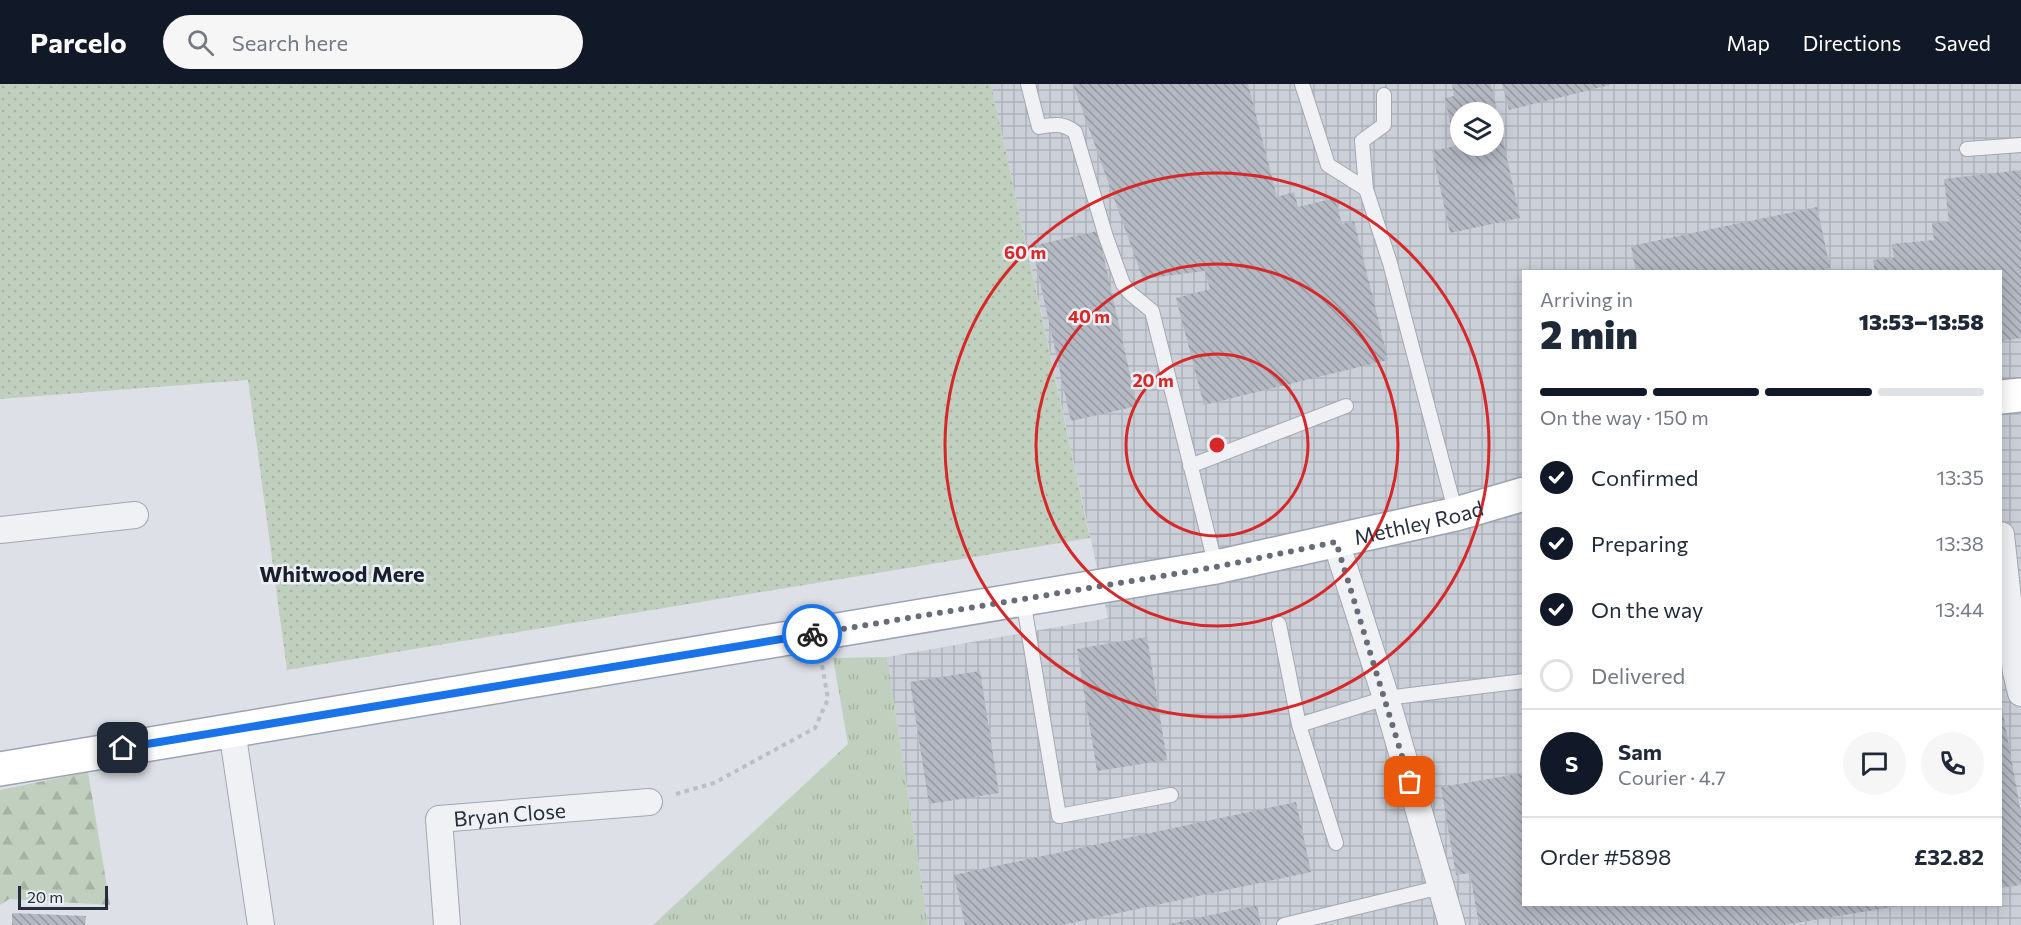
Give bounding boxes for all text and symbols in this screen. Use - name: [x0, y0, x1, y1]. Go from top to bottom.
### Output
- search box: [163, 15, 583, 69]
- text: Parcelo: [30, 25, 127, 59]
- icon: search: [184, 26, 217, 59]
- text: Search here: [232, 29, 348, 56]
- text: Map: [1727, 30, 1770, 55]
- text: Directions: [1803, 30, 1901, 55]
- text: Saved: [1934, 30, 1991, 55]
- map controls: [1450, 102, 1504, 156]
- button: layers: [1450, 102, 1504, 156]
- text: 60 m: [1004, 241, 1046, 263]
- text: Arriving in: [1540, 287, 1633, 311]
- text: 40 m: [1068, 305, 1110, 327]
- text: 13:53–13:58: [1859, 308, 1984, 335]
- text: 2 min: [1540, 309, 1638, 357]
- text: 20 m: [1132, 369, 1174, 391]
- text: On the way · 150 m: [1540, 405, 1709, 429]
- centre of rings: [1207, 435, 1227, 455]
- icon: check: [1540, 461, 1573, 494]
- text: Confirmed: [1591, 464, 1698, 491]
- text: 13:35: [1936, 465, 1984, 489]
- street label: Methley Road: [1351, 494, 1486, 549]
- icon: check: [1540, 527, 1573, 560]
- text: Preparing: [1591, 530, 1688, 557]
- text: 13:38: [1936, 531, 1984, 555]
- district label: Whitwood Mere: [259, 560, 425, 587]
- icon: check: [1540, 593, 1573, 626]
- text: On the way: [1591, 596, 1703, 623]
- text: 13:44: [1935, 597, 1984, 621]
- courier: [782, 604, 842, 664]
- icon: bike: [796, 618, 829, 651]
- text: Delivered: [1591, 662, 1685, 689]
- pin: [97, 722, 148, 773]
- icon: home: [106, 731, 139, 764]
- button: chat: [1843, 732, 1906, 795]
- button: phone: [1921, 732, 1984, 795]
- text: Sam: [1618, 738, 1662, 765]
- text: S: [1565, 750, 1578, 777]
- pin: [1384, 756, 1435, 807]
- icon: bag: [1393, 765, 1426, 798]
- text: Courier · 4.7: [1618, 765, 1726, 789]
- street label: Bryan Close: [452, 796, 566, 830]
- text: Order #5898: [1540, 843, 1671, 870]
- text: £32.82: [1914, 843, 1984, 870]
- scale bar: [18, 883, 108, 910]
- text: 20 m: [27, 887, 63, 906]

